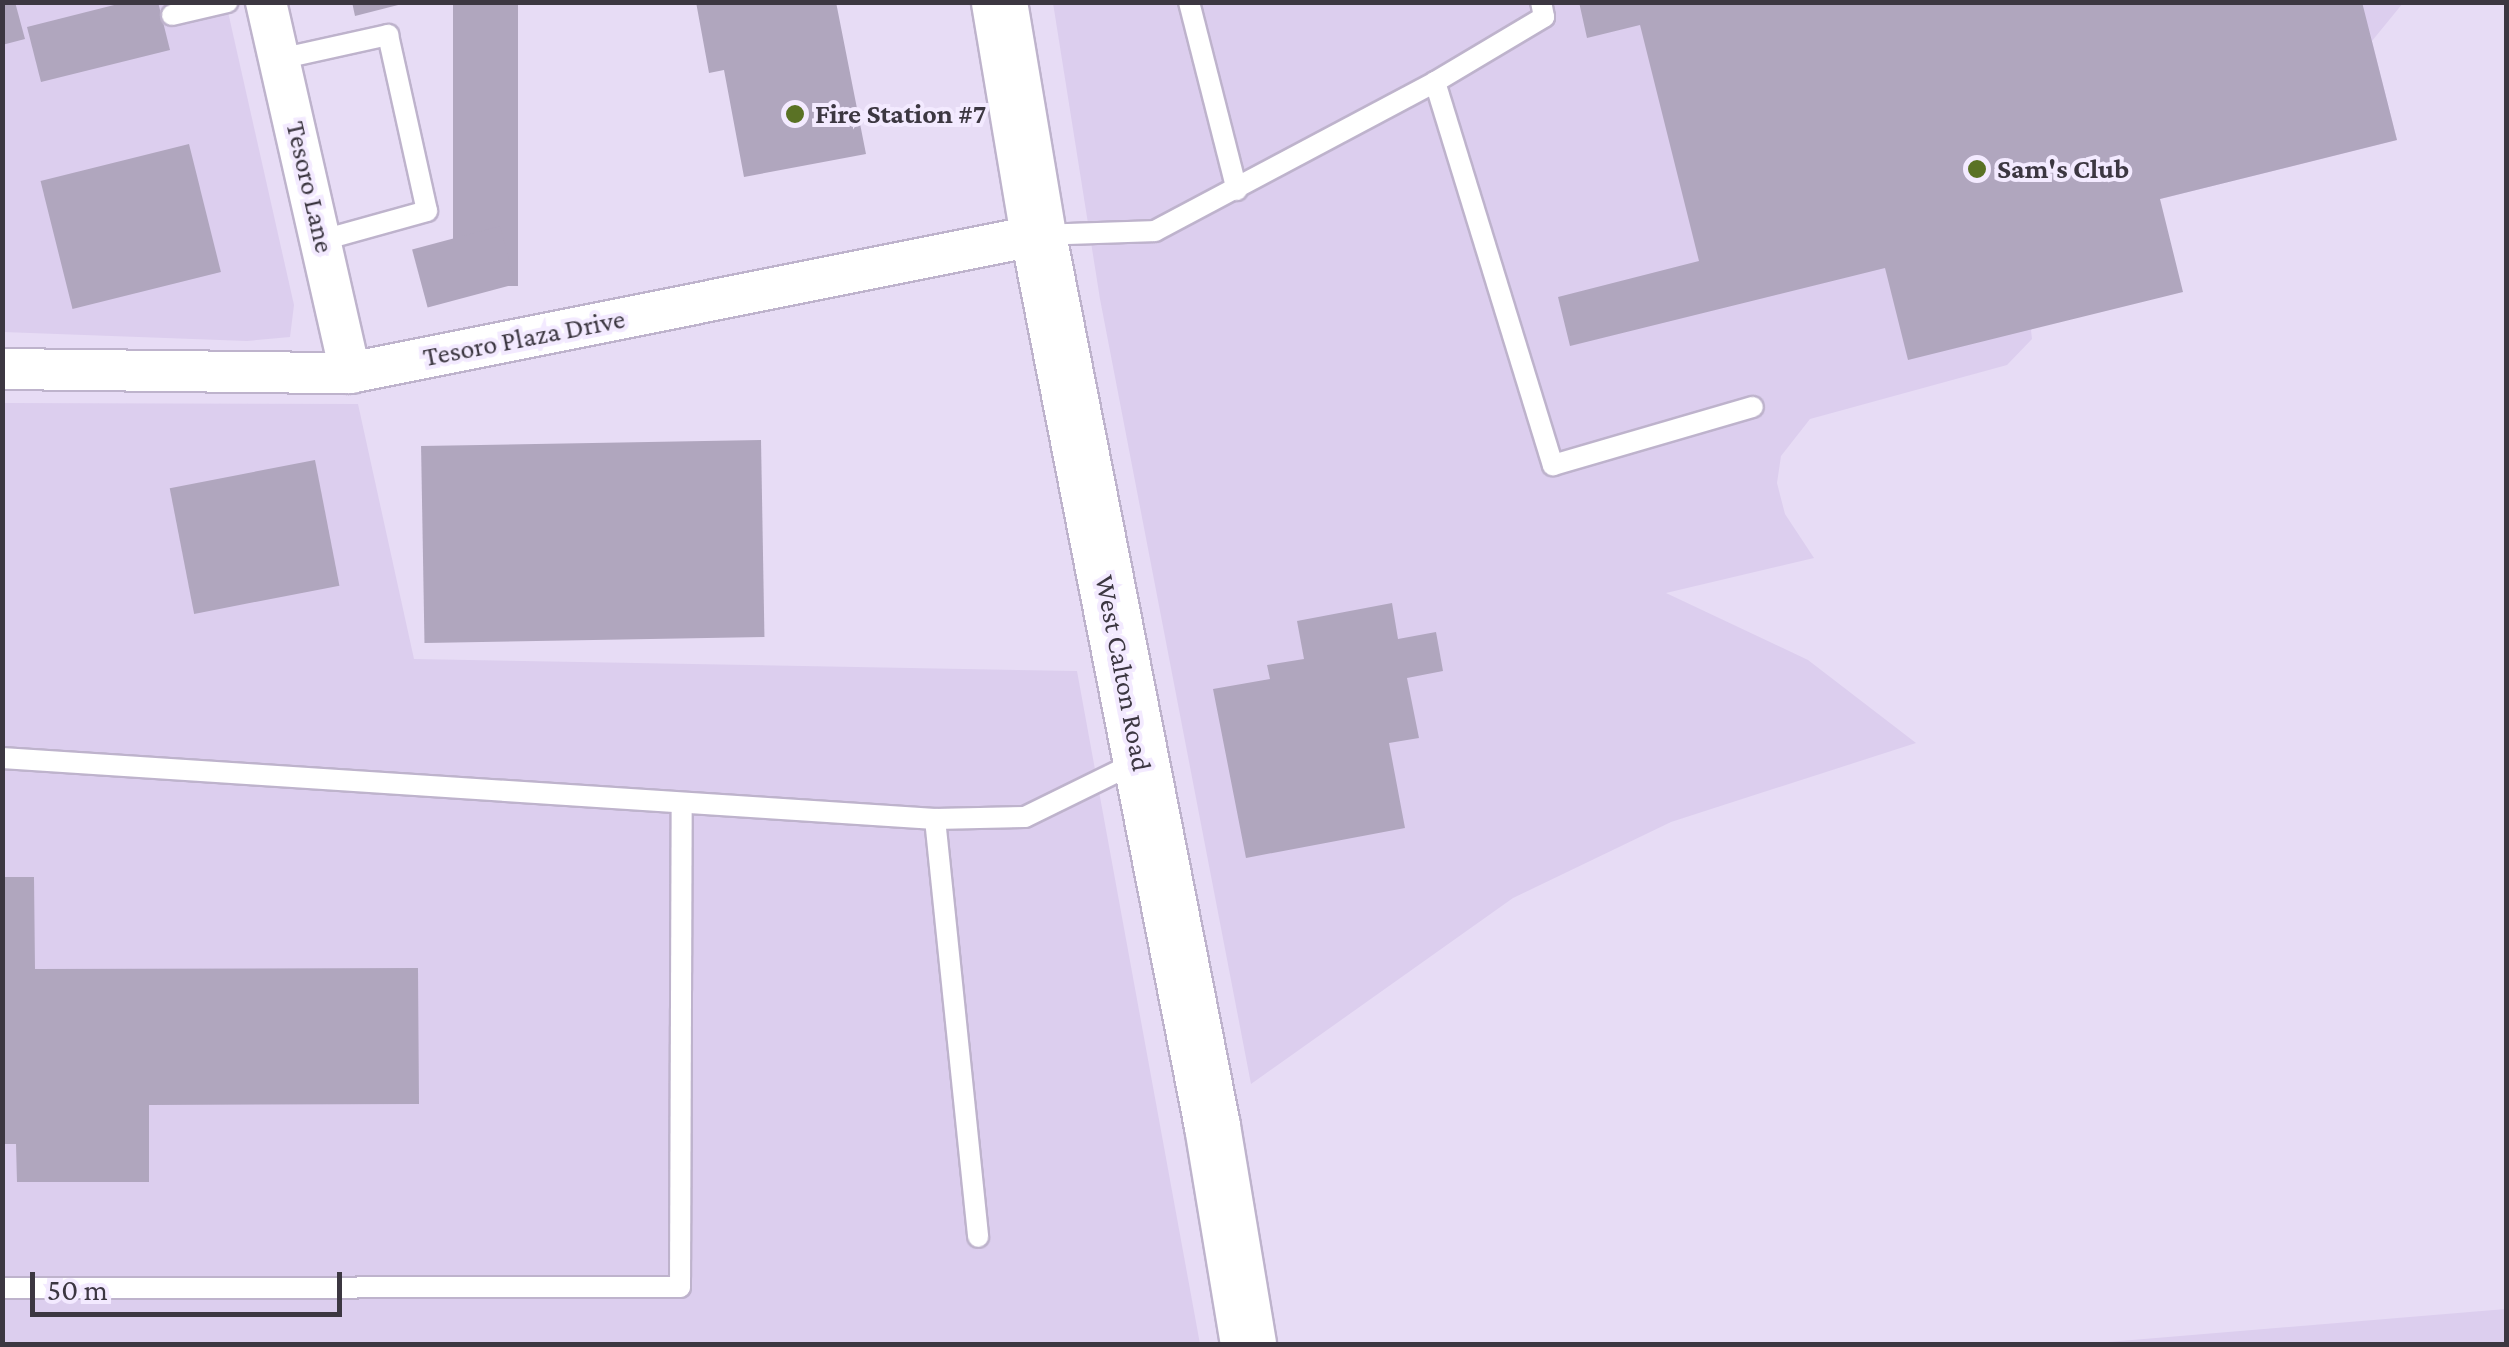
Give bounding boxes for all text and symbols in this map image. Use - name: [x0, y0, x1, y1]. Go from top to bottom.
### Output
- place label: Fire Station #7: [815, 97, 986, 131]
- marker: Fire Station #7: [784, 103, 806, 125]
- street label: Tesoro Lane: [279, 118, 341, 256]
- place label: Sam's Club: [1997, 152, 2129, 186]
- marker: Sam's Club: [1966, 158, 1988, 180]
- street label: Tesoro Plaza Drive: [420, 302, 628, 374]
- street label: West Calton Road: [1088, 572, 1158, 774]
- scale bar: [35, 1252, 348, 1314]
- text: 50 m: [47, 1273, 108, 1306]

